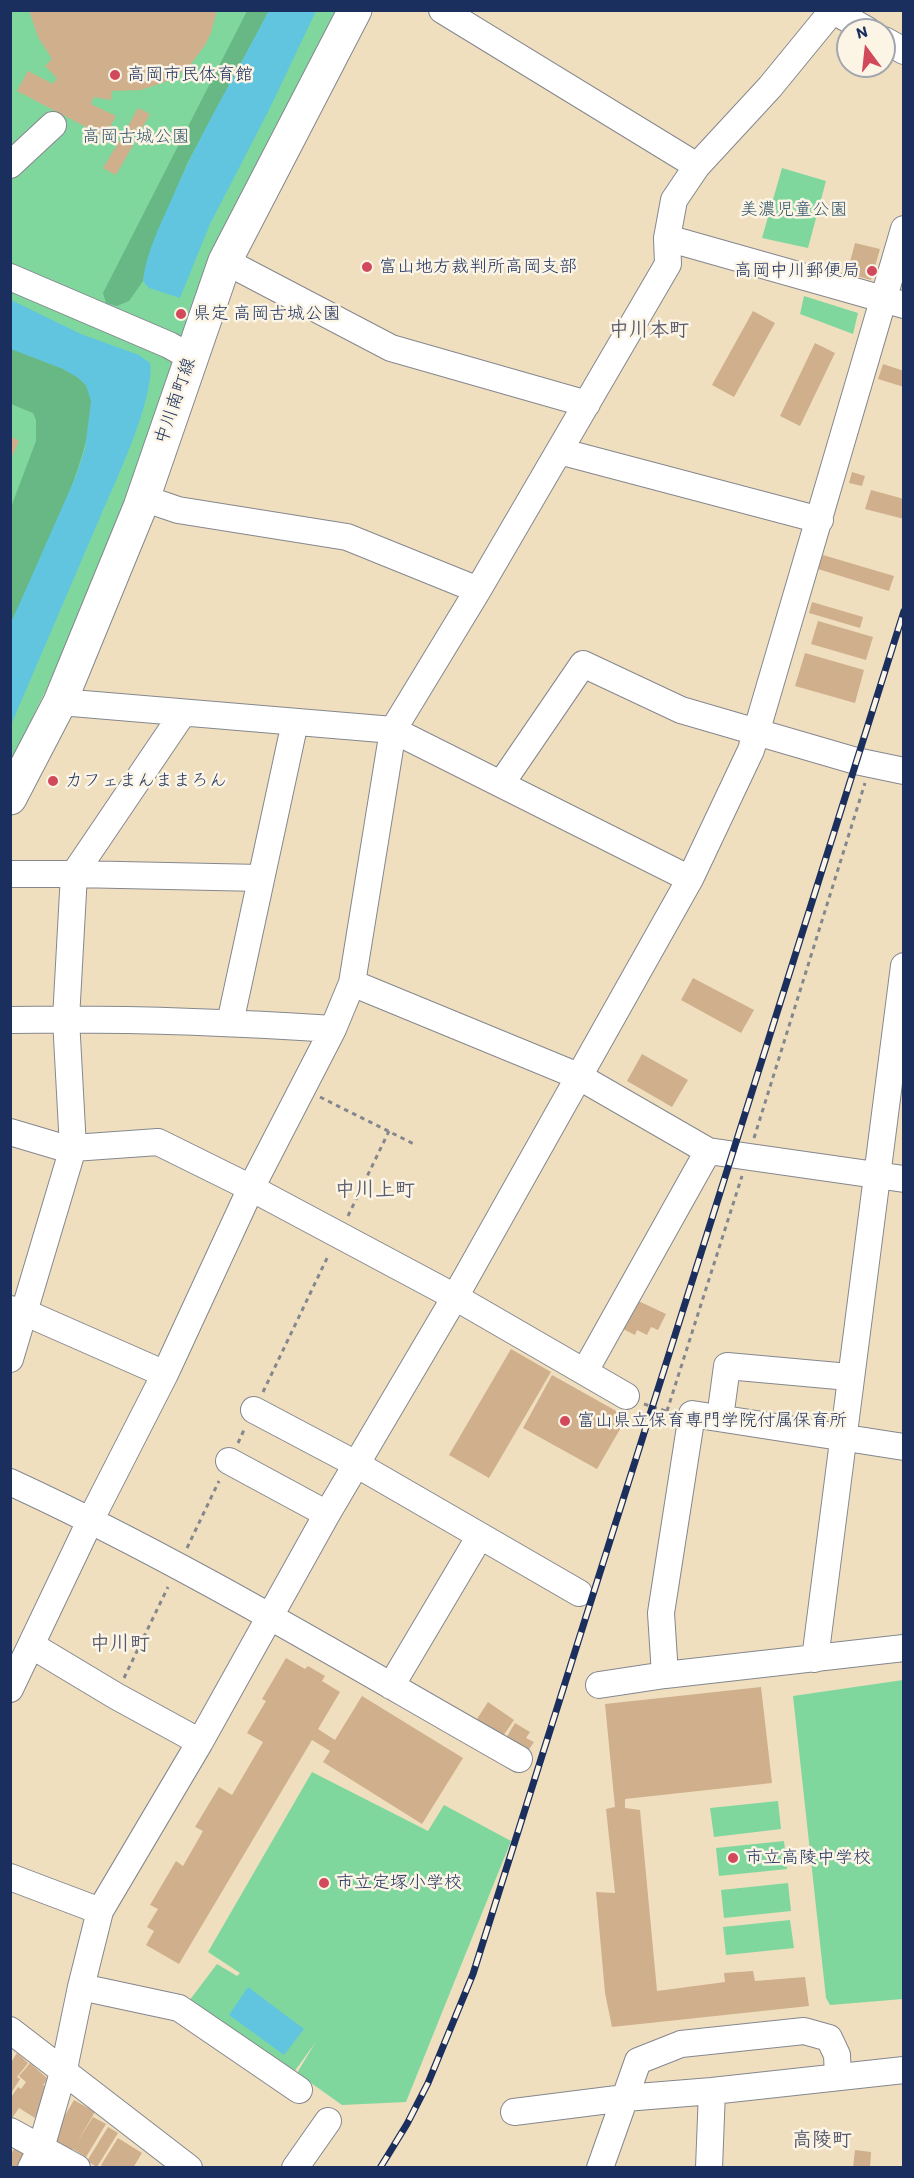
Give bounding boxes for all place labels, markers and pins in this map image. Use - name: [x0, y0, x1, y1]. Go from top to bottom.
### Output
- place label: 高岡市民体育館: [127, 64, 253, 86]
- marker: 高岡市民体育館: [108, 68, 122, 82]
- place label: 富山地方裁判所高岡支部: [379, 256, 577, 278]
- marker: 富山地方裁判所高岡支部: [360, 260, 374, 274]
- place label: 高岡中川郵便局: [734, 260, 860, 282]
- marker: 高岡中川郵便局: [865, 264, 879, 278]
- place label: 県定 高岡古城公園: [193, 303, 341, 325]
- marker: 県定 高岡古城公園: [174, 307, 188, 321]
- place label: カフェまんままろん: [65, 770, 227, 792]
- marker: カフェまんままろん: [46, 774, 60, 788]
- place label: 富山県立保育専門学院付属保育所: [577, 1410, 847, 1432]
- marker: 富山県立保育専門学院付属保育所: [558, 1414, 572, 1428]
- place label: 市立高陵中学校: [745, 1847, 871, 1869]
- marker: 市立高陵中学校: [726, 1851, 740, 1865]
- place label: 市立定塚小学校: [336, 1872, 462, 1894]
- marker: 市立定塚小学校: [317, 1876, 331, 1890]

